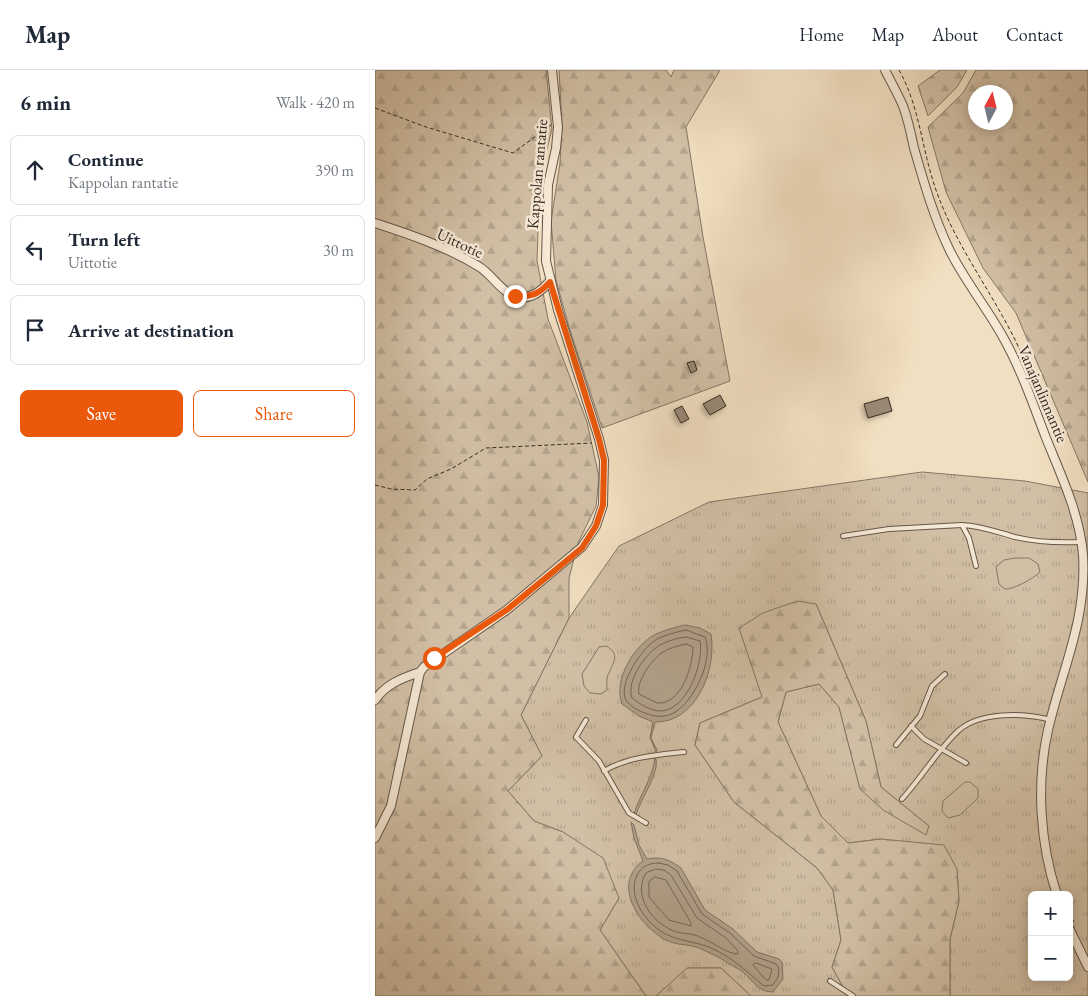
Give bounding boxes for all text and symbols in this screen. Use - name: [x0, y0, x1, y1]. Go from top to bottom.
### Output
- text: Map: [25, 19, 70, 50]
- text: Home: [799, 23, 844, 46]
- text: Map: [872, 23, 904, 46]
- text: About: [932, 23, 978, 46]
- text: Contact: [1006, 23, 1063, 46]
- north arrow: [968, 85, 1013, 130]
- text: 6 min: [20, 89, 71, 116]
- text: Walk · 420 m: [276, 92, 355, 113]
- street label: Kappolan rantatie: [522, 118, 552, 230]
- text: Continue: [68, 147, 143, 172]
- icon: ahead: [21, 156, 49, 184]
- text: 390 m: [315, 160, 354, 181]
- text: Kappolan rantatie: [68, 172, 178, 193]
- street label: Uittotie: [433, 223, 487, 263]
- text: Turn left: [68, 227, 140, 252]
- icon: left: [21, 236, 49, 264]
- text: 30 m: [323, 240, 354, 261]
- text: Uittotie: [68, 252, 117, 273]
- route end: [504, 285, 527, 308]
- icon: arrive: [21, 316, 49, 344]
- text: Arrive at destination: [68, 318, 234, 343]
- street label: Vanajanlinnantie: [1013, 342, 1073, 446]
- button: Save: [20, 390, 183, 437]
- button: Share: [193, 390, 355, 437]
- route start: [423, 647, 446, 670]
- map controls: [1028, 891, 1073, 981]
- button: +: [1028, 891, 1073, 936]
- button: −: [1028, 936, 1073, 981]

